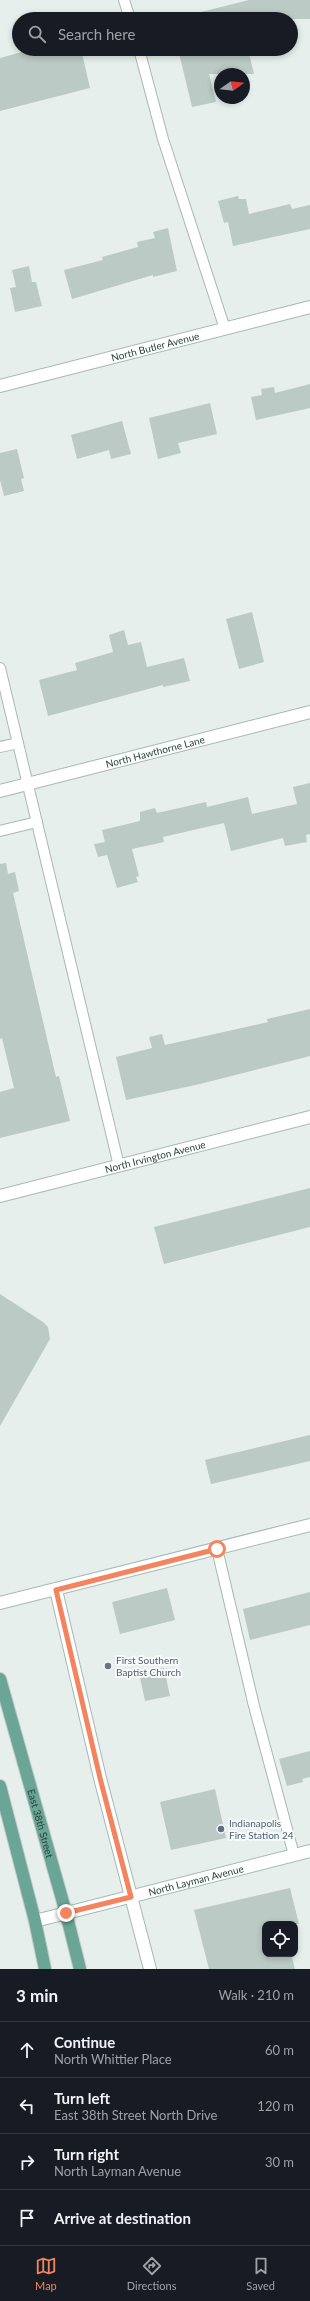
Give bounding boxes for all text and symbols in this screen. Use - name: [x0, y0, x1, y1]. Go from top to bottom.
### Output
- search box: [12, 12, 298, 56]
- icon: search: [26, 23, 48, 45]
- text: Search here: [58, 25, 135, 43]
- north arrow: [214, 68, 250, 104]
- street label: North Butler Avenue: [110, 329, 200, 363]
- street label: North Hawthorne Lane: [104, 733, 206, 770]
- street label: North Irvington Avenue: [103, 1138, 207, 1175]
- route start: [208, 1540, 226, 1558]
- place label: First Southern Baptist Church: [116, 1654, 181, 1678]
- marker: First Southern Baptist Church: [103, 1661, 113, 1671]
- street label: East 38th Street: [25, 1788, 56, 1860]
- place label: Indianapolis Fire Station 24: [229, 1817, 294, 1841]
- marker: Indianapolis Fire Station 24: [216, 1824, 226, 1834]
- street label: North Layman Avenue: [147, 1862, 245, 1898]
- route end: [57, 1904, 75, 1922]
- map controls: [262, 1921, 298, 1957]
- button: locate: [262, 1921, 298, 1957]
- text: 3 min: [16, 1985, 58, 2006]
- text: Walk · 210 m: [218, 1987, 294, 2003]
- text: Continue: [54, 2033, 115, 2051]
- icon: ahead: [16, 2039, 38, 2061]
- text: 60 m: [265, 2042, 294, 2058]
- text: North Whittier Place: [54, 2051, 172, 2067]
- text: Turn left: [54, 2089, 110, 2107]
- icon: left: [16, 2095, 38, 2117]
- text: 120 m: [257, 2098, 294, 2114]
- text: East 38th Street North Drive: [54, 2107, 217, 2123]
- text: Turn right: [54, 2145, 119, 2163]
- icon: right: [16, 2151, 38, 2173]
- text: 30 m: [265, 2154, 294, 2170]
- text: North Layman Avenue: [54, 2163, 181, 2179]
- icon: arrive: [16, 2207, 38, 2229]
- text: Arrive at destination: [54, 2209, 191, 2227]
- tab: Map: [35, 2255, 57, 2292]
- tab: Directions: [127, 2255, 176, 2292]
- tab: Saved: [246, 2255, 275, 2292]

